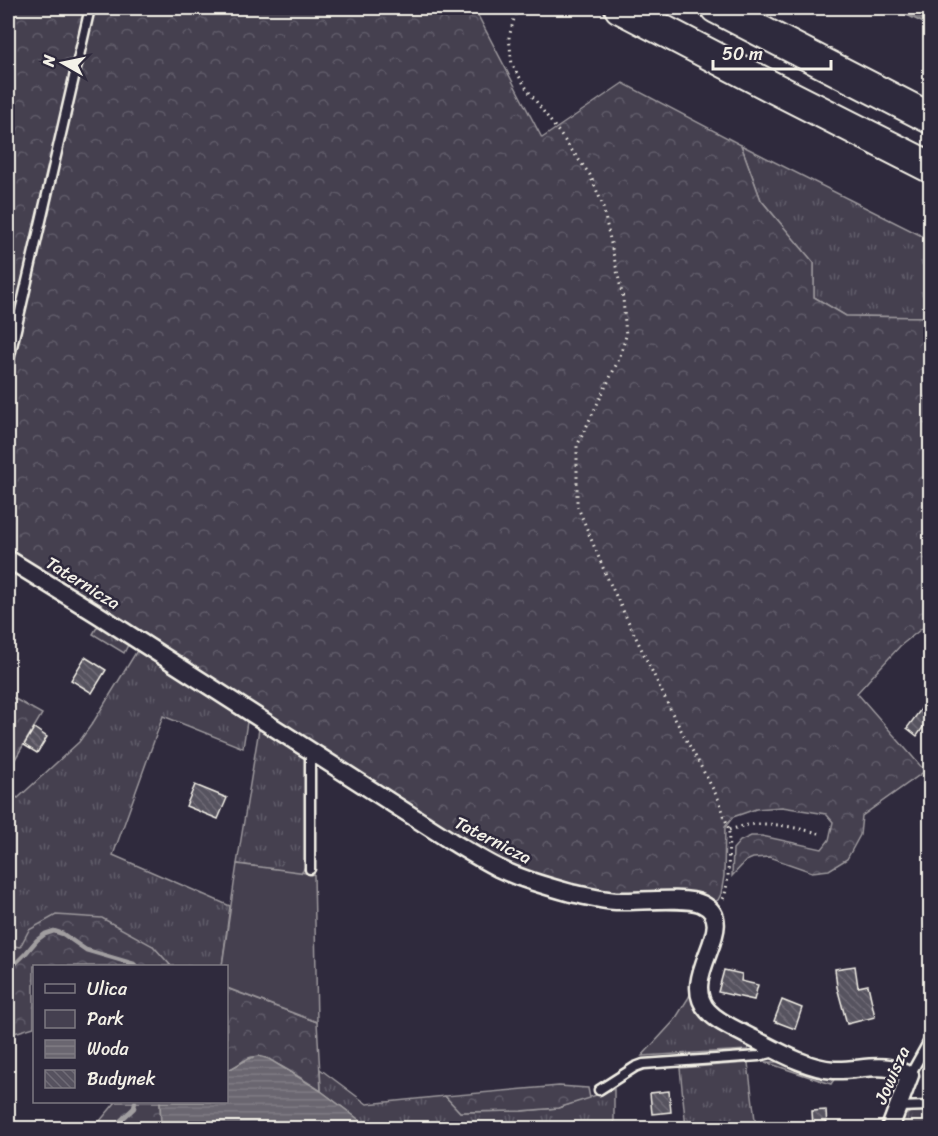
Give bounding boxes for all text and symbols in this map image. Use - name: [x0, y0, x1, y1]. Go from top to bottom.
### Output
- north arrow: [33, 33, 93, 93]
- scale bar: [713, 33, 832, 71]
- text: 50 m: [722, 38, 763, 70]
- text: N: [33, 52, 64, 69]
- street label: Taternicza: [39, 547, 127, 619]
- street label: Taternicza: [449, 807, 537, 873]
- legend: [33, 965, 228, 1103]
- text: Ulica: [87, 973, 128, 1005]
- text: Park: [87, 1003, 124, 1035]
- text: Woda: [87, 1033, 130, 1065]
- street label: Jowisza: [865, 1041, 919, 1110]
- text: Budynek: [87, 1063, 156, 1095]

